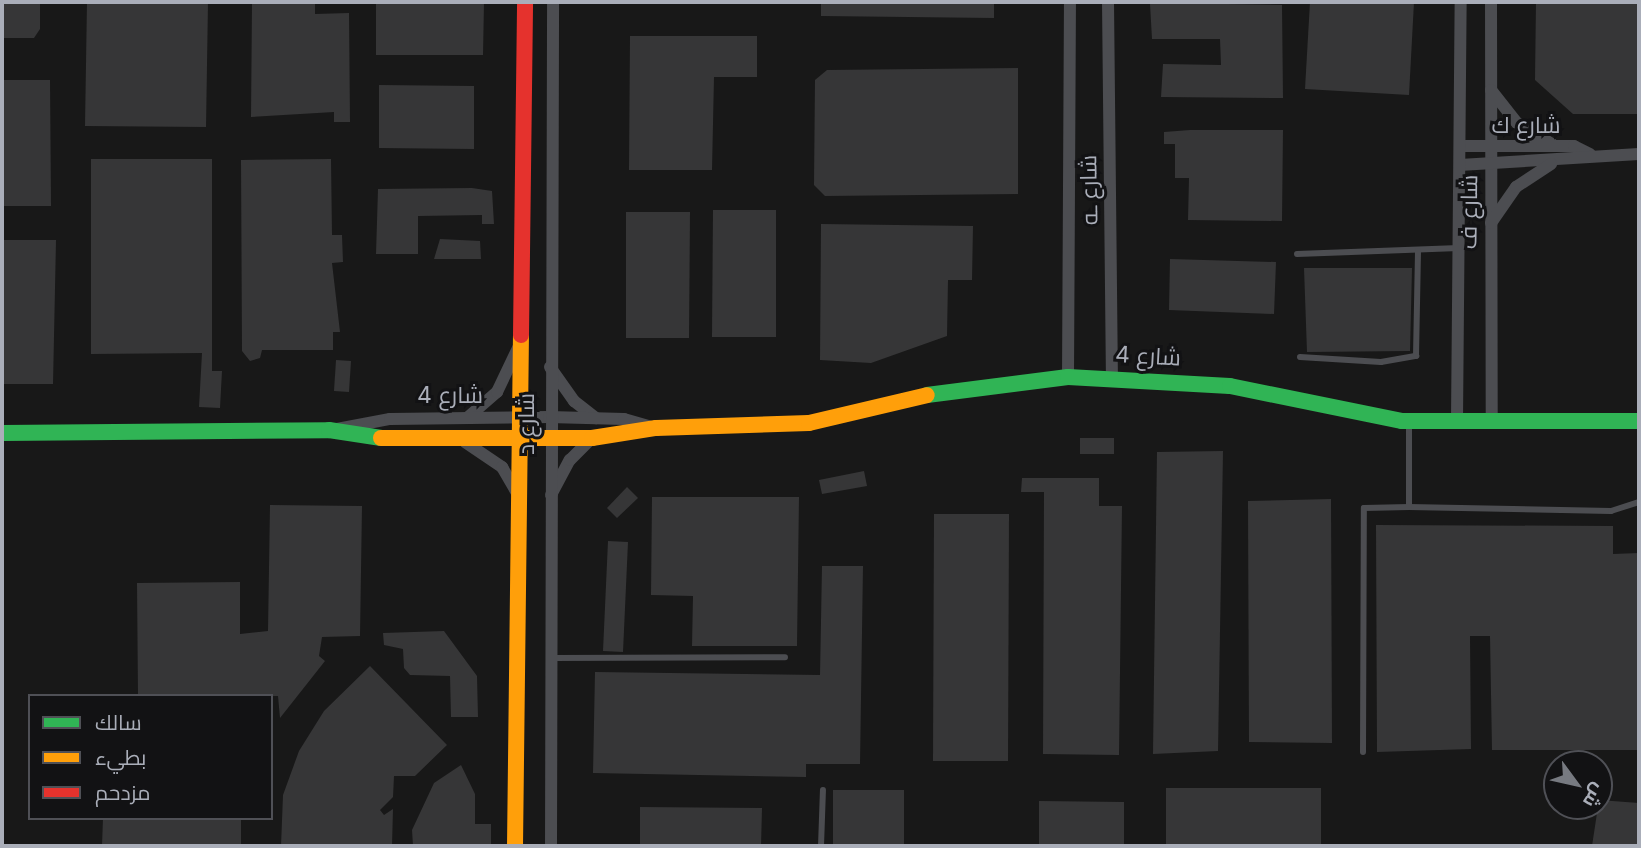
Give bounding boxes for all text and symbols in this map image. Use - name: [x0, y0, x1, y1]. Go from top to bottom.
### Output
- street label: شارع ك: [1491, 111, 1561, 139]
- street label: شارع ـه: [1075, 155, 1103, 225]
- street label: شارع ف: [1455, 174, 1483, 250]
- street label: شارع 4: [1114, 340, 1182, 372]
- street label: شارع 4: [417, 381, 483, 409]
- street label: شارع د: [512, 393, 540, 455]
- legend: [28, 694, 273, 820]
- text: سالك: [95, 710, 142, 735]
- text: بطيء: [95, 745, 146, 770]
- north arrow: [1543, 750, 1613, 820]
- text: ش: [1578, 779, 1611, 812]
- text: مزدحم: [95, 780, 150, 805]

